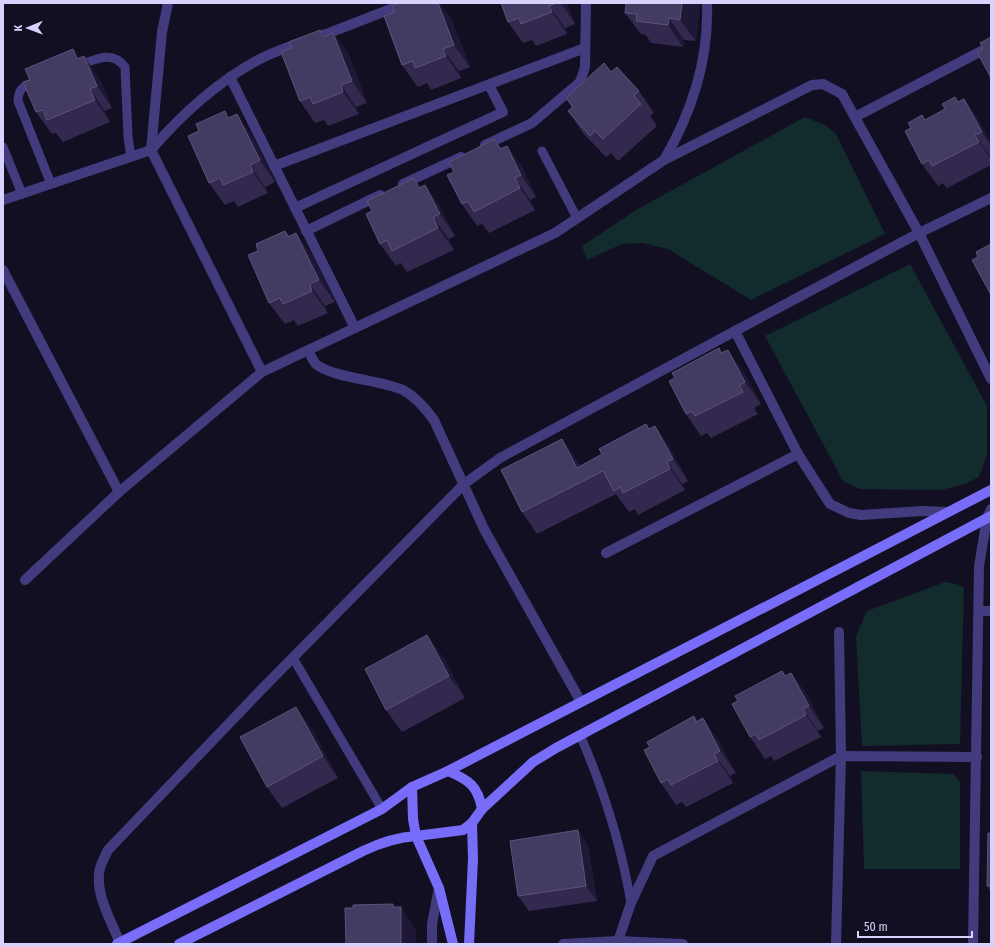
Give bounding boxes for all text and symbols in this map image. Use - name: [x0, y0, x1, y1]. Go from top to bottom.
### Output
- north arrow: [8, 8, 48, 48]
- text: K: [12, 24, 25, 31]
- scale bar: [858, 913, 972, 939]
- text: 50 m: [864, 920, 888, 934]

